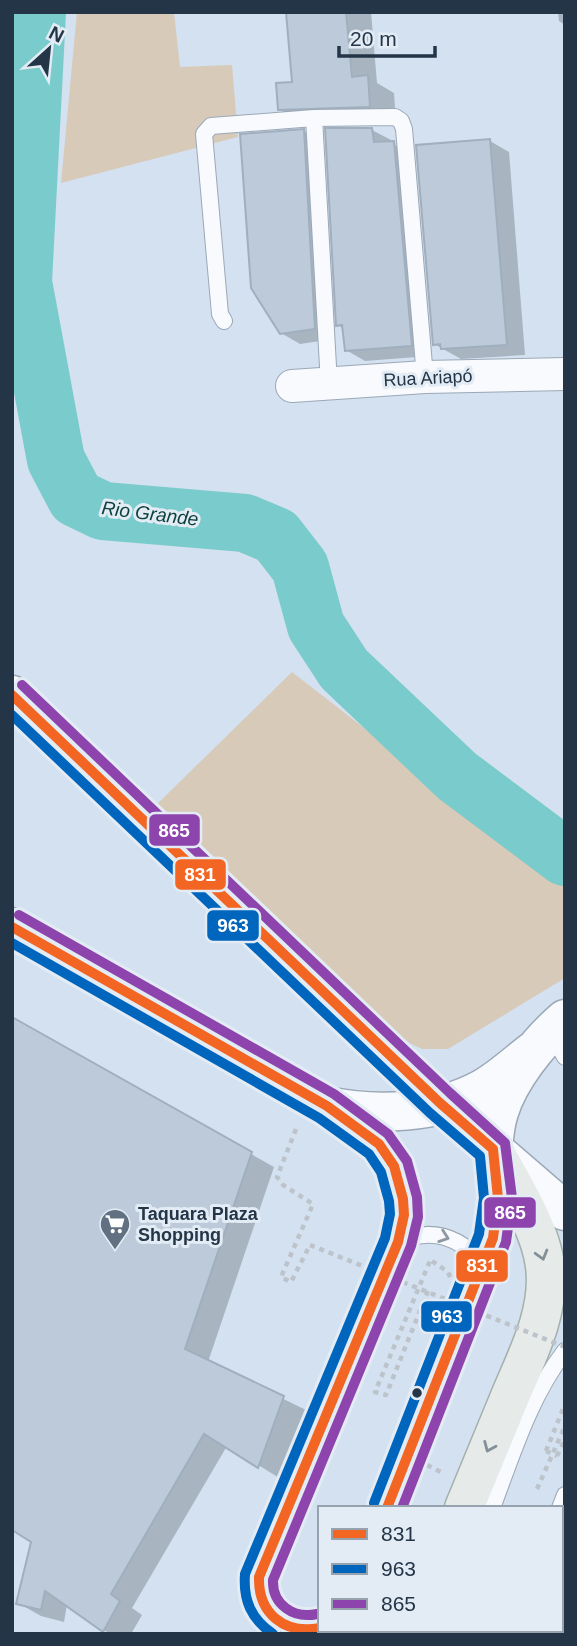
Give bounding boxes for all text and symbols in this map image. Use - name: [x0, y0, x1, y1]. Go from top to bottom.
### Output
- north arrow: [14, 14, 84, 84]
- scale bar: [339, 14, 435, 58]
- text: N: [46, 22, 67, 47]
- text: 20 m: [350, 27, 397, 50]
- street label: Rua Ariapó: [383, 366, 473, 390]
- water label: Rio Grande: [100, 497, 199, 530]
- line badge: 865: [148, 813, 201, 847]
- text: 865: [158, 820, 190, 841]
- line badge: 831: [174, 858, 227, 891]
- text: 831: [184, 864, 216, 885]
- line badge: 963: [206, 909, 260, 942]
- text: 963: [217, 915, 249, 936]
- line badge: 865: [483, 1196, 537, 1229]
- text: 865: [494, 1202, 526, 1223]
- place label: Taquara Plaza Shopping: [138, 1204, 259, 1245]
- supermarket icon: Taquara Plaza Shopping: [98, 1207, 132, 1251]
- one-way arrow: [437, 1229, 449, 1244]
- line badge: 831: [455, 1249, 509, 1283]
- one-way arrow: [534, 1249, 549, 1261]
- text: 831: [466, 1255, 498, 1276]
- line badge: 963: [420, 1300, 473, 1333]
- text: 963: [431, 1306, 463, 1327]
- unlabelled marker: [410, 1386, 424, 1400]
- one-way arrow: [483, 1439, 497, 1452]
- legend: [318, 1506, 563, 1632]
- text: 831: [381, 1522, 416, 1545]
- text: 963: [381, 1557, 416, 1580]
- text: 865: [381, 1592, 416, 1615]

